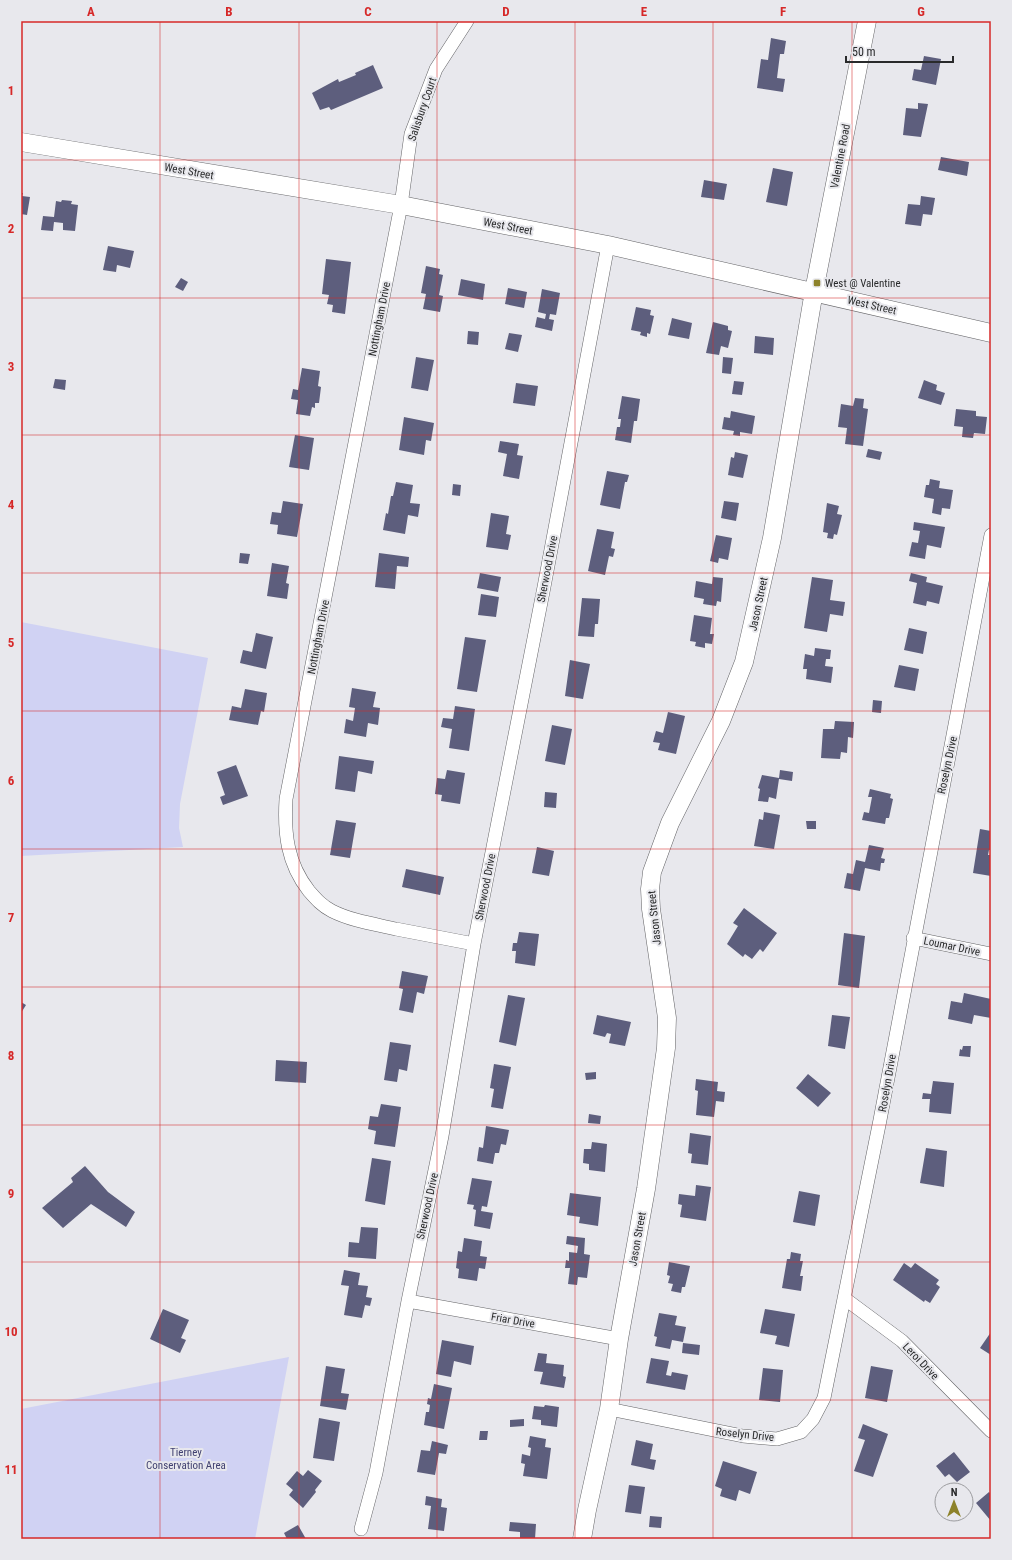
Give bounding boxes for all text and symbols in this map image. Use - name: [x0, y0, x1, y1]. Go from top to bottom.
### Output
- text: A: [87, 4, 95, 19]
- text: B: [225, 4, 233, 19]
- text: C: [364, 4, 372, 19]
- text: D: [502, 4, 510, 19]
- text: E: [641, 4, 648, 19]
- text: F: [780, 4, 786, 19]
- text: G: [917, 4, 925, 19]
- scale bar: [846, 38, 953, 64]
- text: 50 m: [852, 45, 876, 59]
- street label: Salisbury Court: [406, 76, 439, 143]
- text: 1: [8, 83, 14, 98]
- street label: Valentine Road: [828, 123, 853, 189]
- street label: West Street: [163, 161, 215, 182]
- street label: West Street: [482, 215, 534, 238]
- text: 2: [8, 221, 15, 236]
- place label: West @ Valentine: [825, 277, 901, 290]
- marker: West @ Valentine: [812, 278, 822, 288]
- street label: Nottingham Drive: [366, 281, 393, 357]
- street label: West Street: [846, 294, 898, 317]
- text: 3: [8, 359, 14, 374]
- text: 4: [8, 497, 15, 512]
- street label: Sherwood Drive: [535, 535, 560, 604]
- street label: Jason Street: [746, 576, 771, 632]
- street label: Nottingham Drive: [305, 599, 332, 675]
- text: 5: [8, 635, 15, 650]
- street label: Roselyn Drive: [935, 735, 960, 795]
- text: 6: [8, 773, 15, 788]
- street label: Sherwood Drive: [473, 853, 498, 922]
- street label: Jason Street: [645, 890, 664, 946]
- text: 7: [8, 910, 15, 925]
- street label: Loumar Drive: [922, 934, 981, 959]
- text: 8: [8, 1048, 14, 1063]
- street label: Roselyn Drive: [876, 1053, 899, 1113]
- street label: Sherwood Drive: [414, 1172, 441, 1241]
- text: 9: [8, 1186, 14, 1201]
- street label: Jason Street: [626, 1211, 649, 1267]
- street label: Friar Drive: [490, 1310, 536, 1331]
- text: 10: [4, 1324, 18, 1339]
- street label: Leroi Drive: [900, 1340, 941, 1382]
- street label: Roselyn Drive: [715, 1425, 775, 1444]
- park label: Tierney Conservation Area: [146, 1446, 226, 1472]
- text: 11: [4, 1462, 18, 1477]
- north arrow: [934, 1482, 974, 1522]
- text: N: [951, 1486, 958, 1499]

